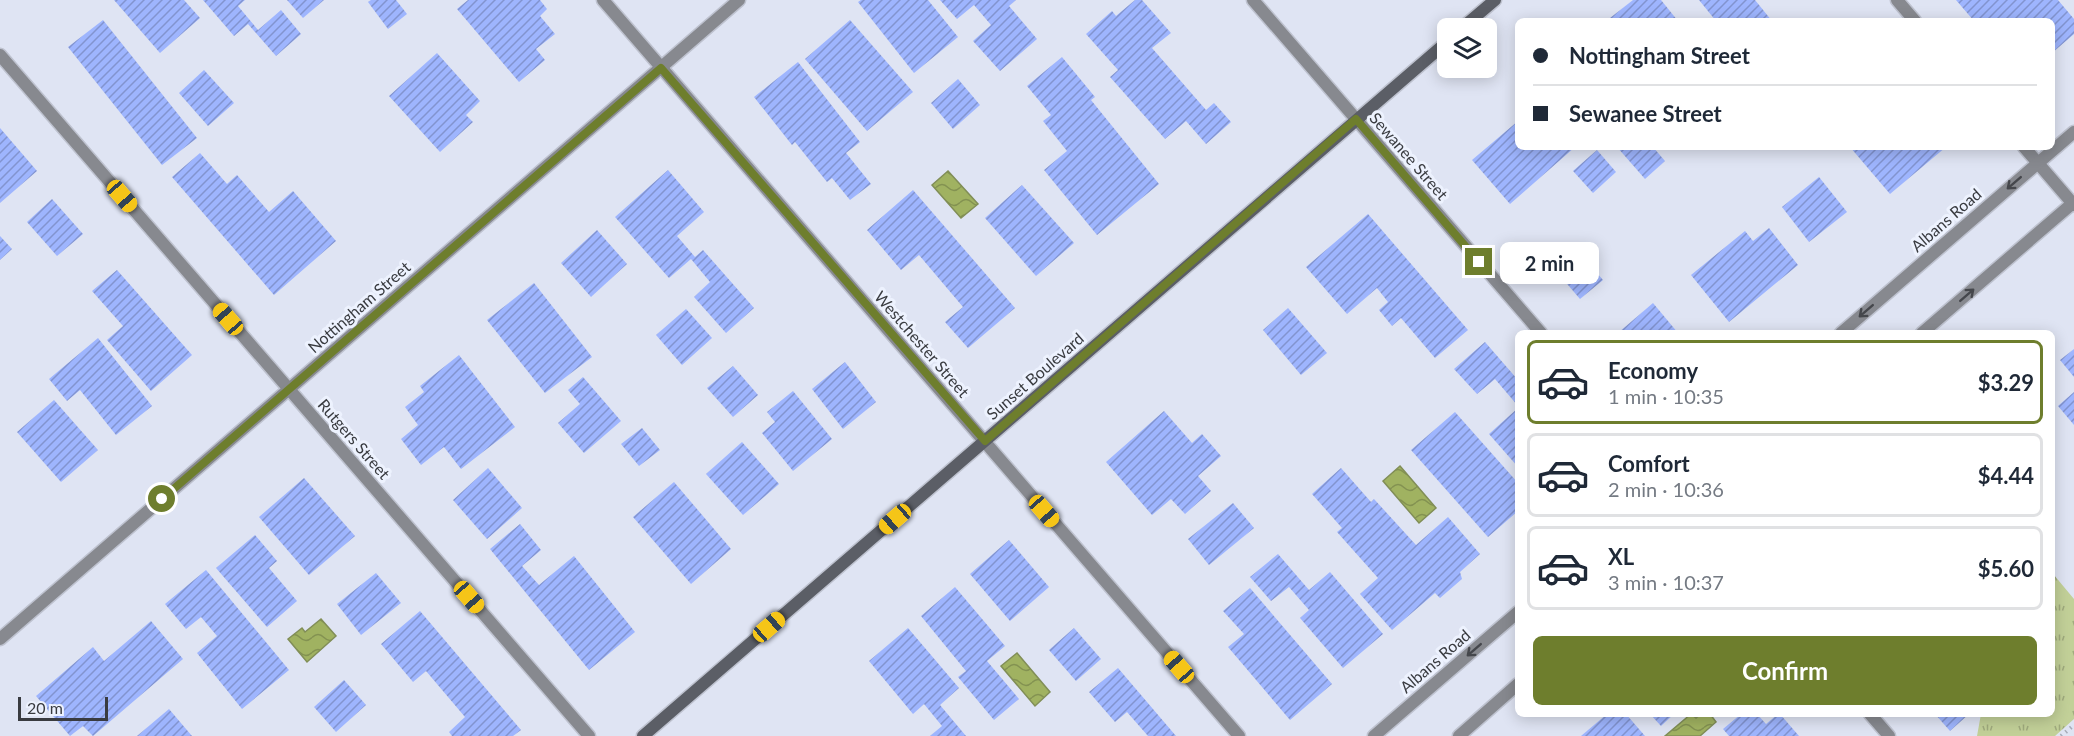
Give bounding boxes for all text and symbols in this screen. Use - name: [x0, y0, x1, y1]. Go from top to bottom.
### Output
- map controls: [1437, 18, 1497, 78]
- button: layers: [1437, 18, 1497, 78]
- text: Nottingham Street: [1569, 42, 1750, 69]
- text: Sewanee Street: [1569, 100, 1722, 127]
- street label: Sewanee Street: [1366, 108, 1453, 203]
- car: [103, 177, 141, 215]
- one-way arrow: [2006, 177, 2022, 190]
- street label: Albans Road: [1907, 184, 1985, 255]
- callout: 2 min: [1500, 241, 1599, 283]
- route end: [1465, 248, 1492, 275]
- text: 2 min: [1525, 251, 1574, 275]
- street label: Nottingham Street: [304, 257, 414, 356]
- street label: Westchester Street: [871, 287, 974, 401]
- one-way arrow: [1959, 288, 1974, 302]
- car: [209, 300, 247, 338]
- one-way arrow: [1859, 304, 1874, 318]
- street label: Sunset Boulevard: [982, 328, 1087, 423]
- icon: car: [1536, 355, 1590, 409]
- text: Economy: [1608, 357, 1698, 384]
- text: $3.29: [1978, 369, 2034, 396]
- text: 1 min · 10:35: [1608, 384, 1724, 408]
- street label: Rutgers Street: [314, 395, 394, 483]
- icon: car: [1536, 448, 1590, 502]
- text: Comfort: [1608, 450, 1690, 477]
- text: $4.44: [1978, 462, 2034, 489]
- text: 2 min · 10:36: [1608, 477, 1724, 501]
- route start: [148, 485, 175, 512]
- car: [1025, 492, 1063, 530]
- car: [876, 500, 914, 538]
- icon: car: [1536, 541, 1590, 595]
- text: XL: [1608, 543, 1634, 570]
- text: $5.60: [1978, 555, 2034, 582]
- text: 3 min · 10:37: [1608, 570, 1724, 594]
- car: [450, 578, 488, 616]
- car: [750, 608, 788, 646]
- street label: Albans Road: [1396, 625, 1474, 696]
- button: Confirm: [1533, 636, 2037, 705]
- one-way arrow: [1467, 643, 1482, 657]
- car: [1160, 648, 1198, 686]
- scale bar: [18, 694, 108, 722]
- text: 20 m: [27, 698, 63, 717]

